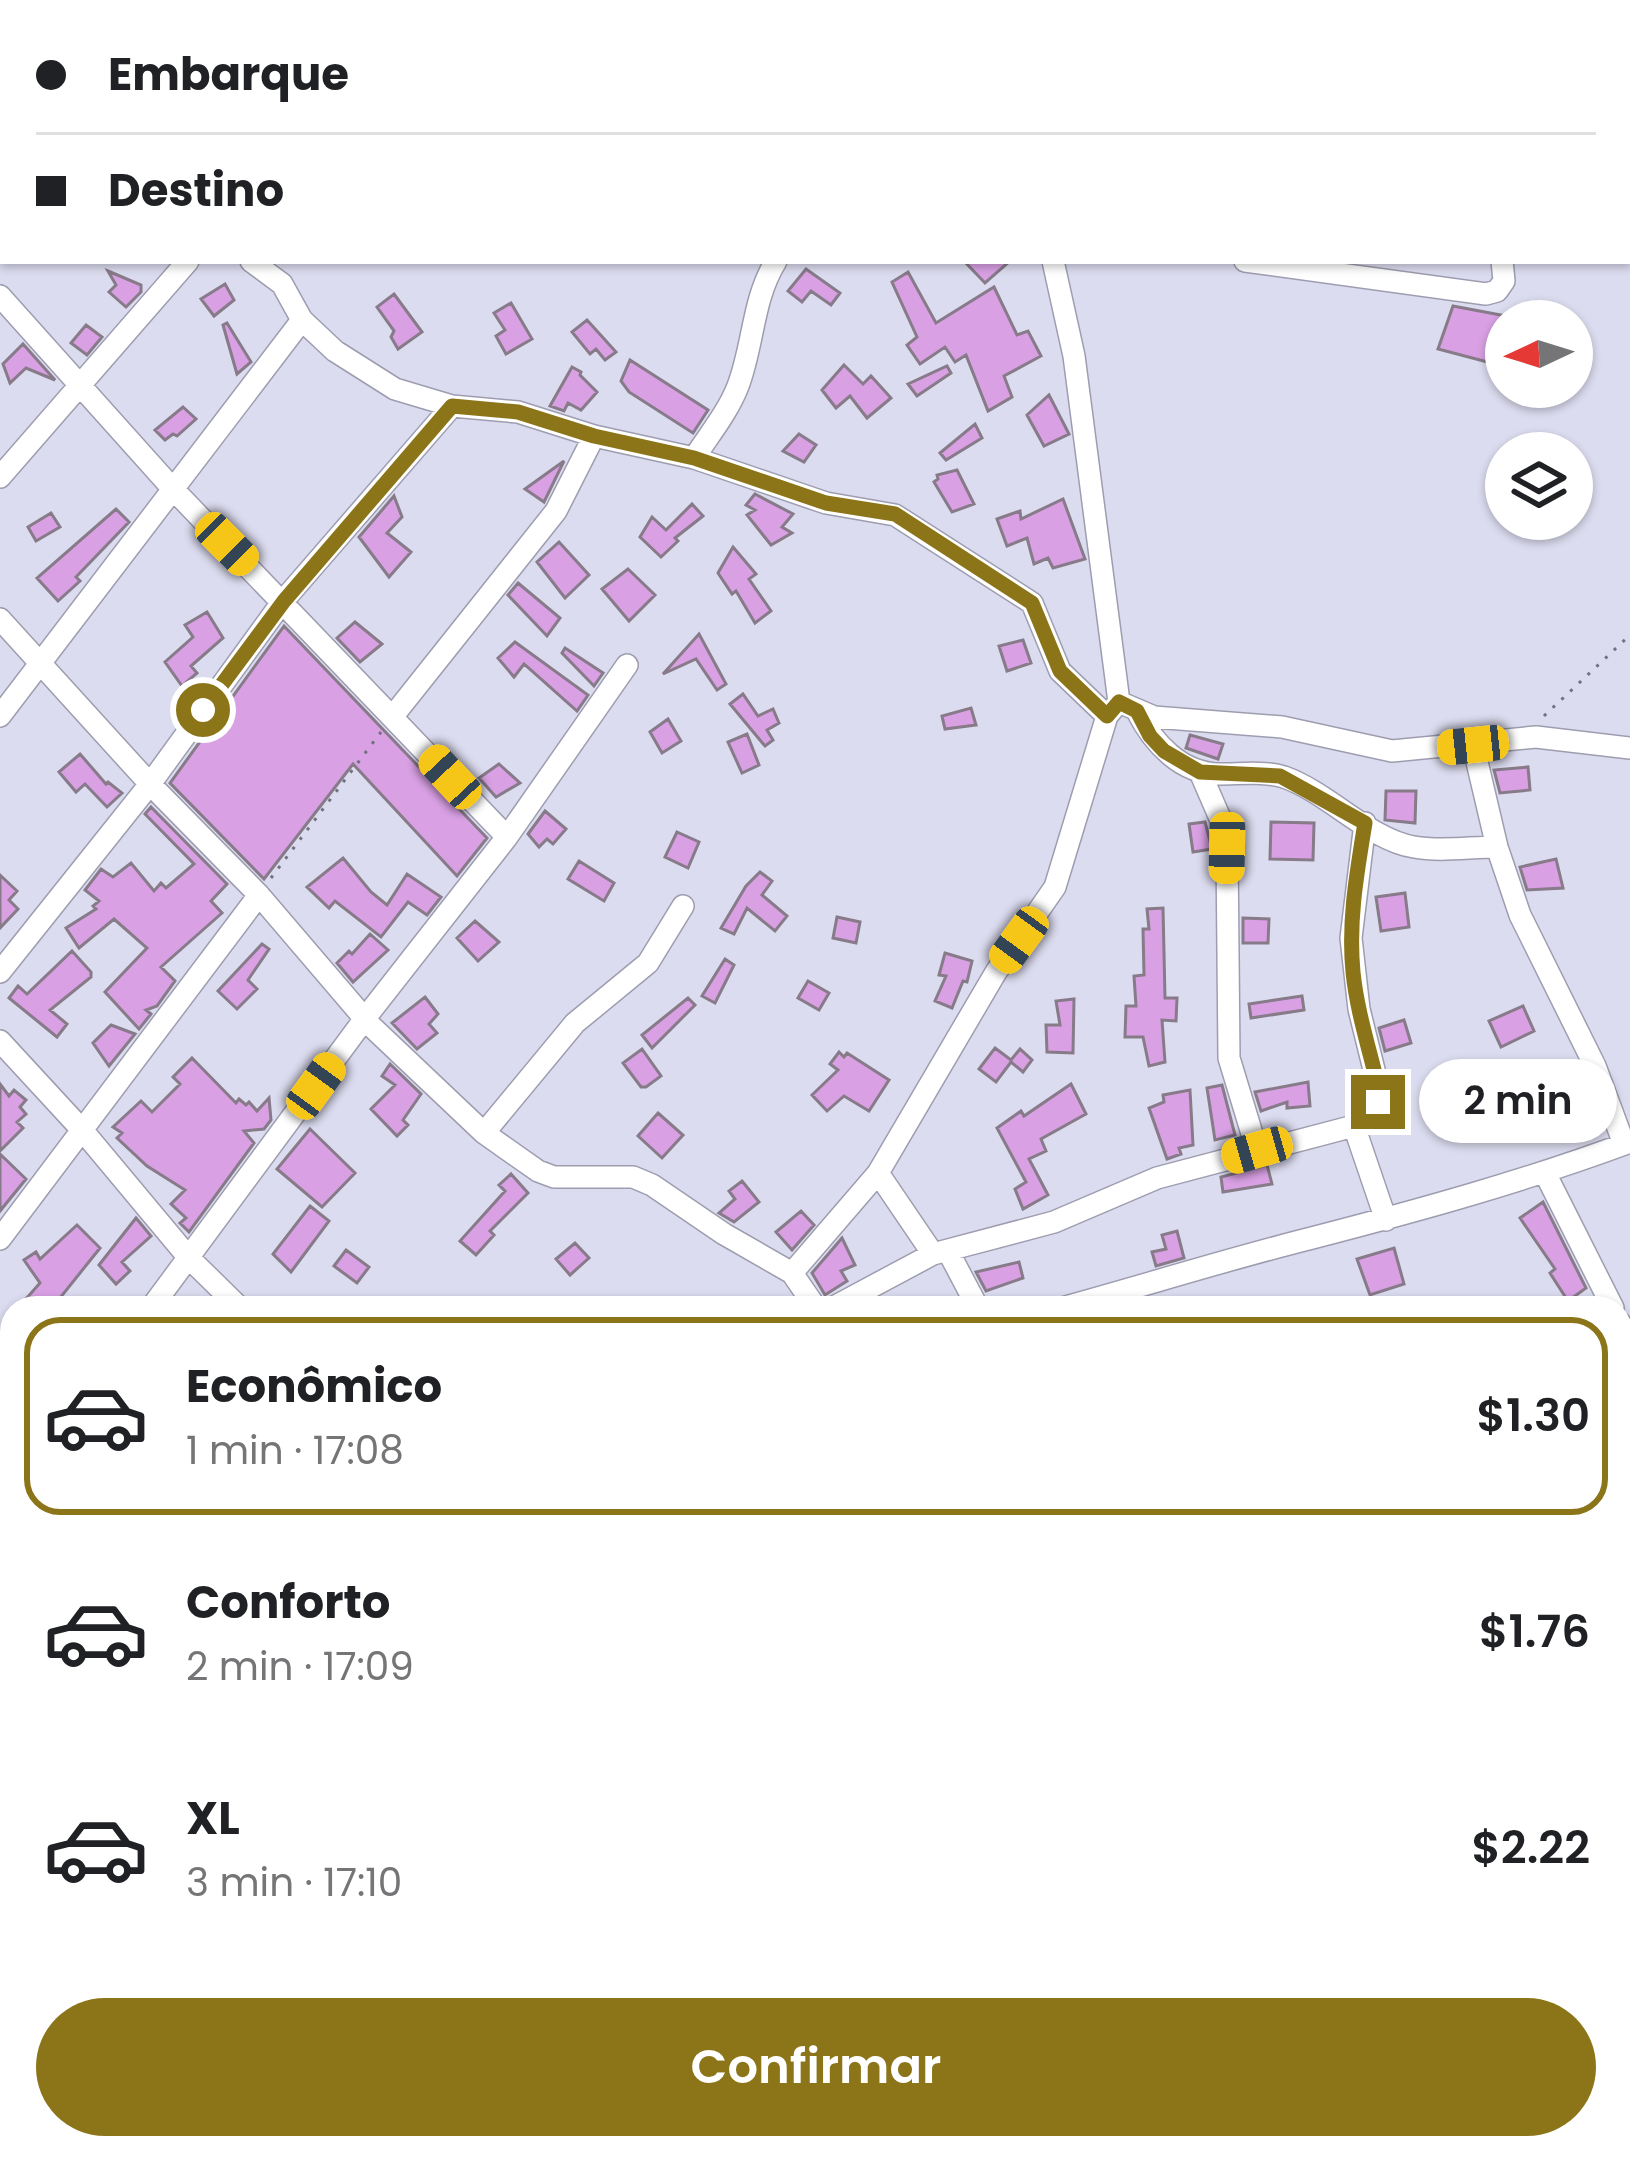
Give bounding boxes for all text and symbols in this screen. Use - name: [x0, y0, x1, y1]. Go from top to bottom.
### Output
- text: Embarque: [108, 43, 349, 106]
- text: Destino: [108, 159, 284, 222]
- north arrow: [1485, 300, 1593, 408]
- map controls: [1485, 300, 1593, 540]
- button: layers: [1485, 432, 1593, 540]
- car: [189, 506, 265, 582]
- route start: [176, 683, 230, 737]
- car: [1435, 723, 1511, 767]
- car: [412, 738, 488, 816]
- car: [1208, 812, 1246, 884]
- car: [983, 900, 1055, 980]
- car: [280, 1046, 352, 1126]
- callout: 2 min: [1420, 1060, 1618, 1144]
- text: 2 min: [1463, 1073, 1573, 1128]
- route end: [1351, 1075, 1405, 1129]
- car: [1217, 1123, 1297, 1177]
- text: Econômico: [186, 1355, 442, 1418]
- icon: car: [42, 1362, 150, 1470]
- text: $1.30: [1477, 1384, 1590, 1447]
- text: 1 min · 17:08: [186, 1423, 404, 1478]
- text: Conforto: [186, 1571, 390, 1634]
- icon: car: [42, 1578, 150, 1686]
- text: $1.76: [1479, 1600, 1590, 1663]
- text: 2 min · 17:09: [186, 1639, 414, 1694]
- text: XL: [186, 1787, 240, 1850]
- icon: car: [42, 1794, 150, 1902]
- text: $2.22: [1471, 1816, 1590, 1879]
- text: 3 min · 17:10: [186, 1855, 402, 1910]
- button: Confirmar: [36, 1998, 1596, 2136]

